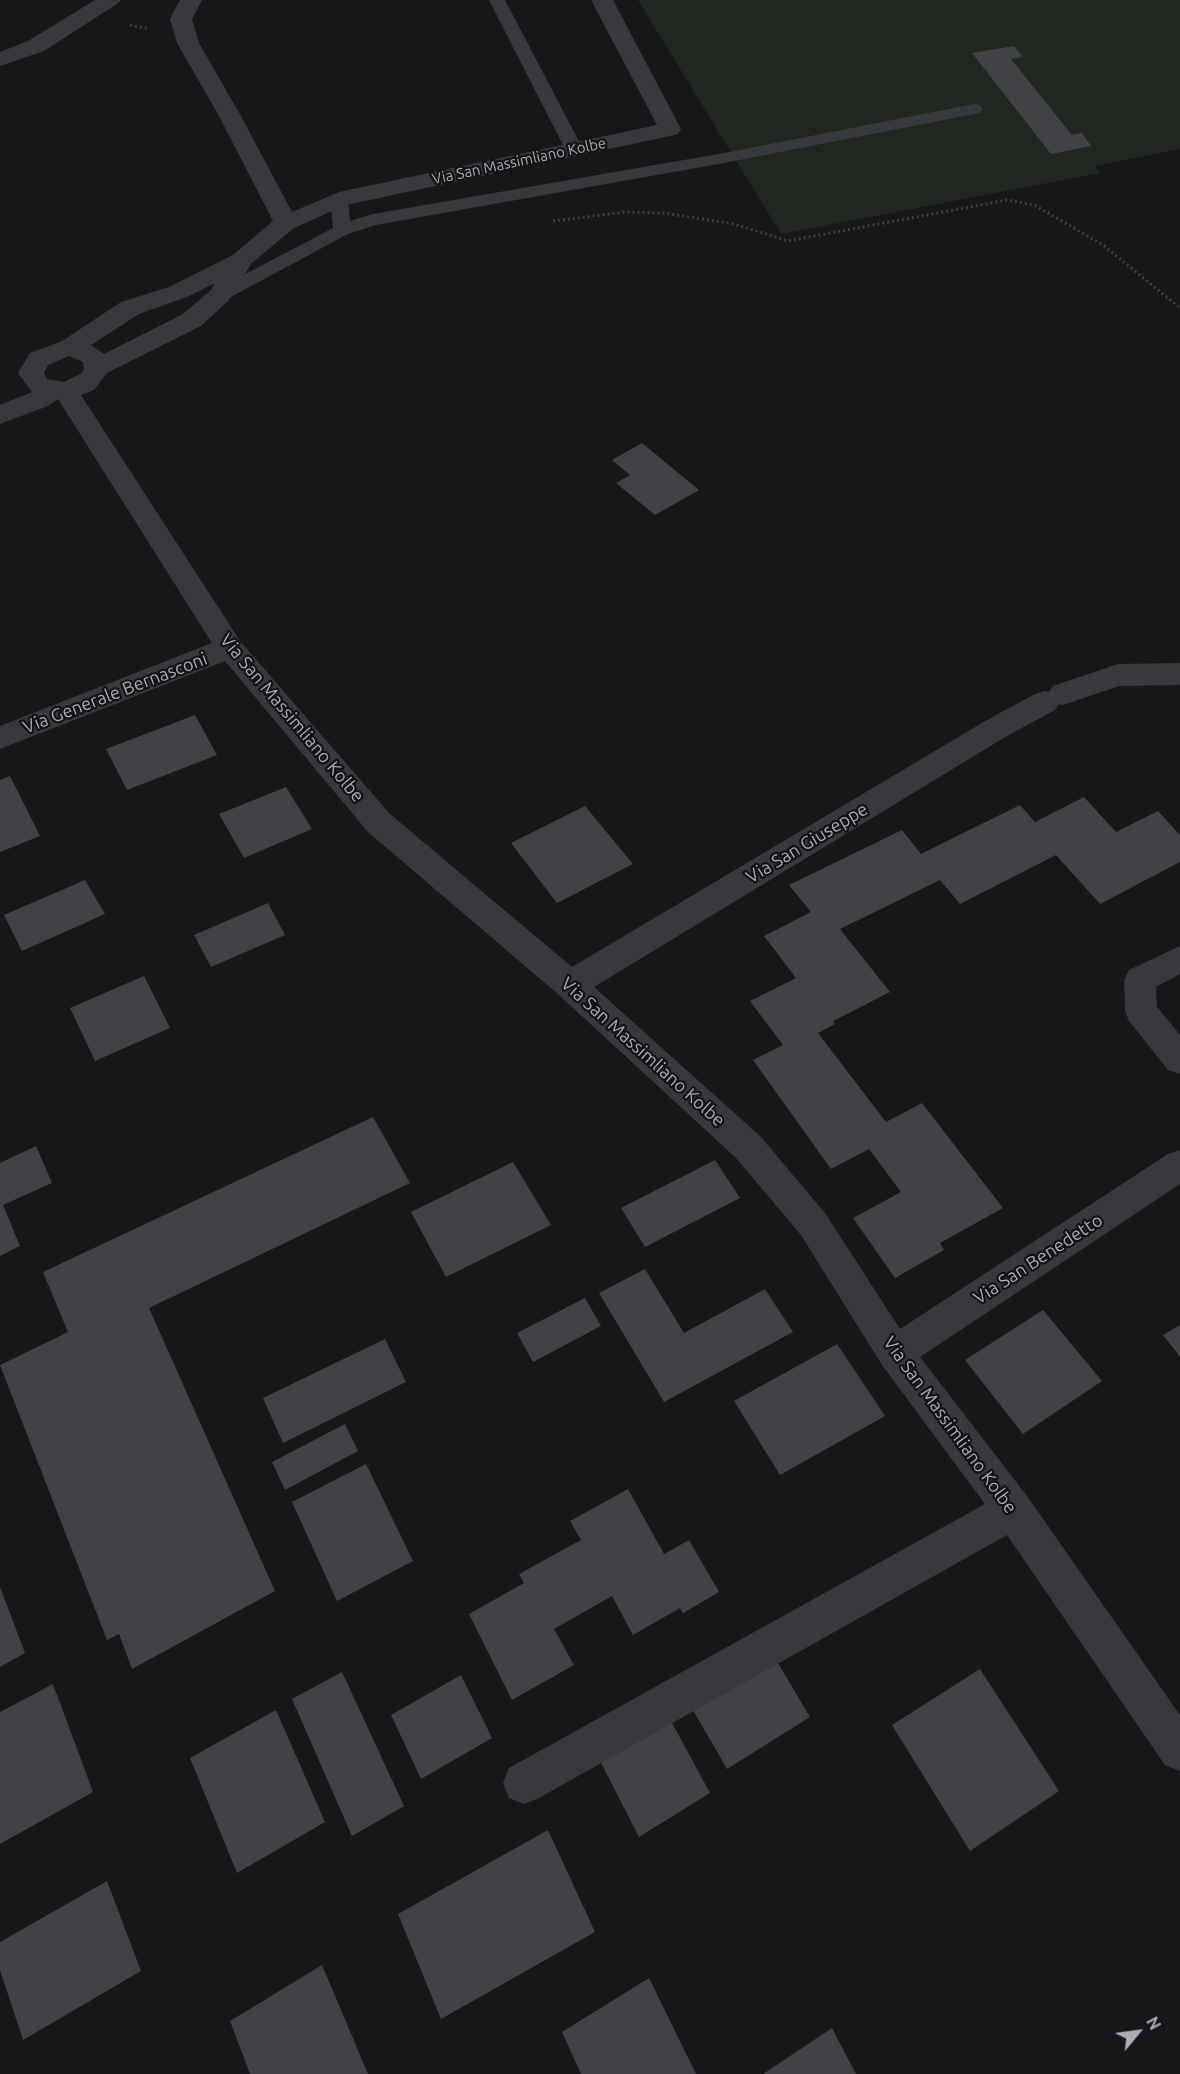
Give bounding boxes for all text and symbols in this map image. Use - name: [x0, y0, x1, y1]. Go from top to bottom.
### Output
- street label: Via San Massimliano Kolbe: [430, 134, 608, 188]
- street label: Via San Massimliano Kolbe: [215, 629, 369, 807]
- street label: Via Generale Bernasconi: [20, 648, 210, 738]
- street label: Via San Giuseppe: [742, 798, 872, 888]
- street label: Via San Massimliano Kolbe: [557, 973, 729, 1131]
- street label: Via San Benedetto: [969, 1209, 1107, 1309]
- street label: Via San Massimliano Kolbe: [879, 1332, 1021, 1518]
- north arrow: [1108, 2002, 1168, 2062]
- text: N: [1143, 2014, 1165, 2033]

